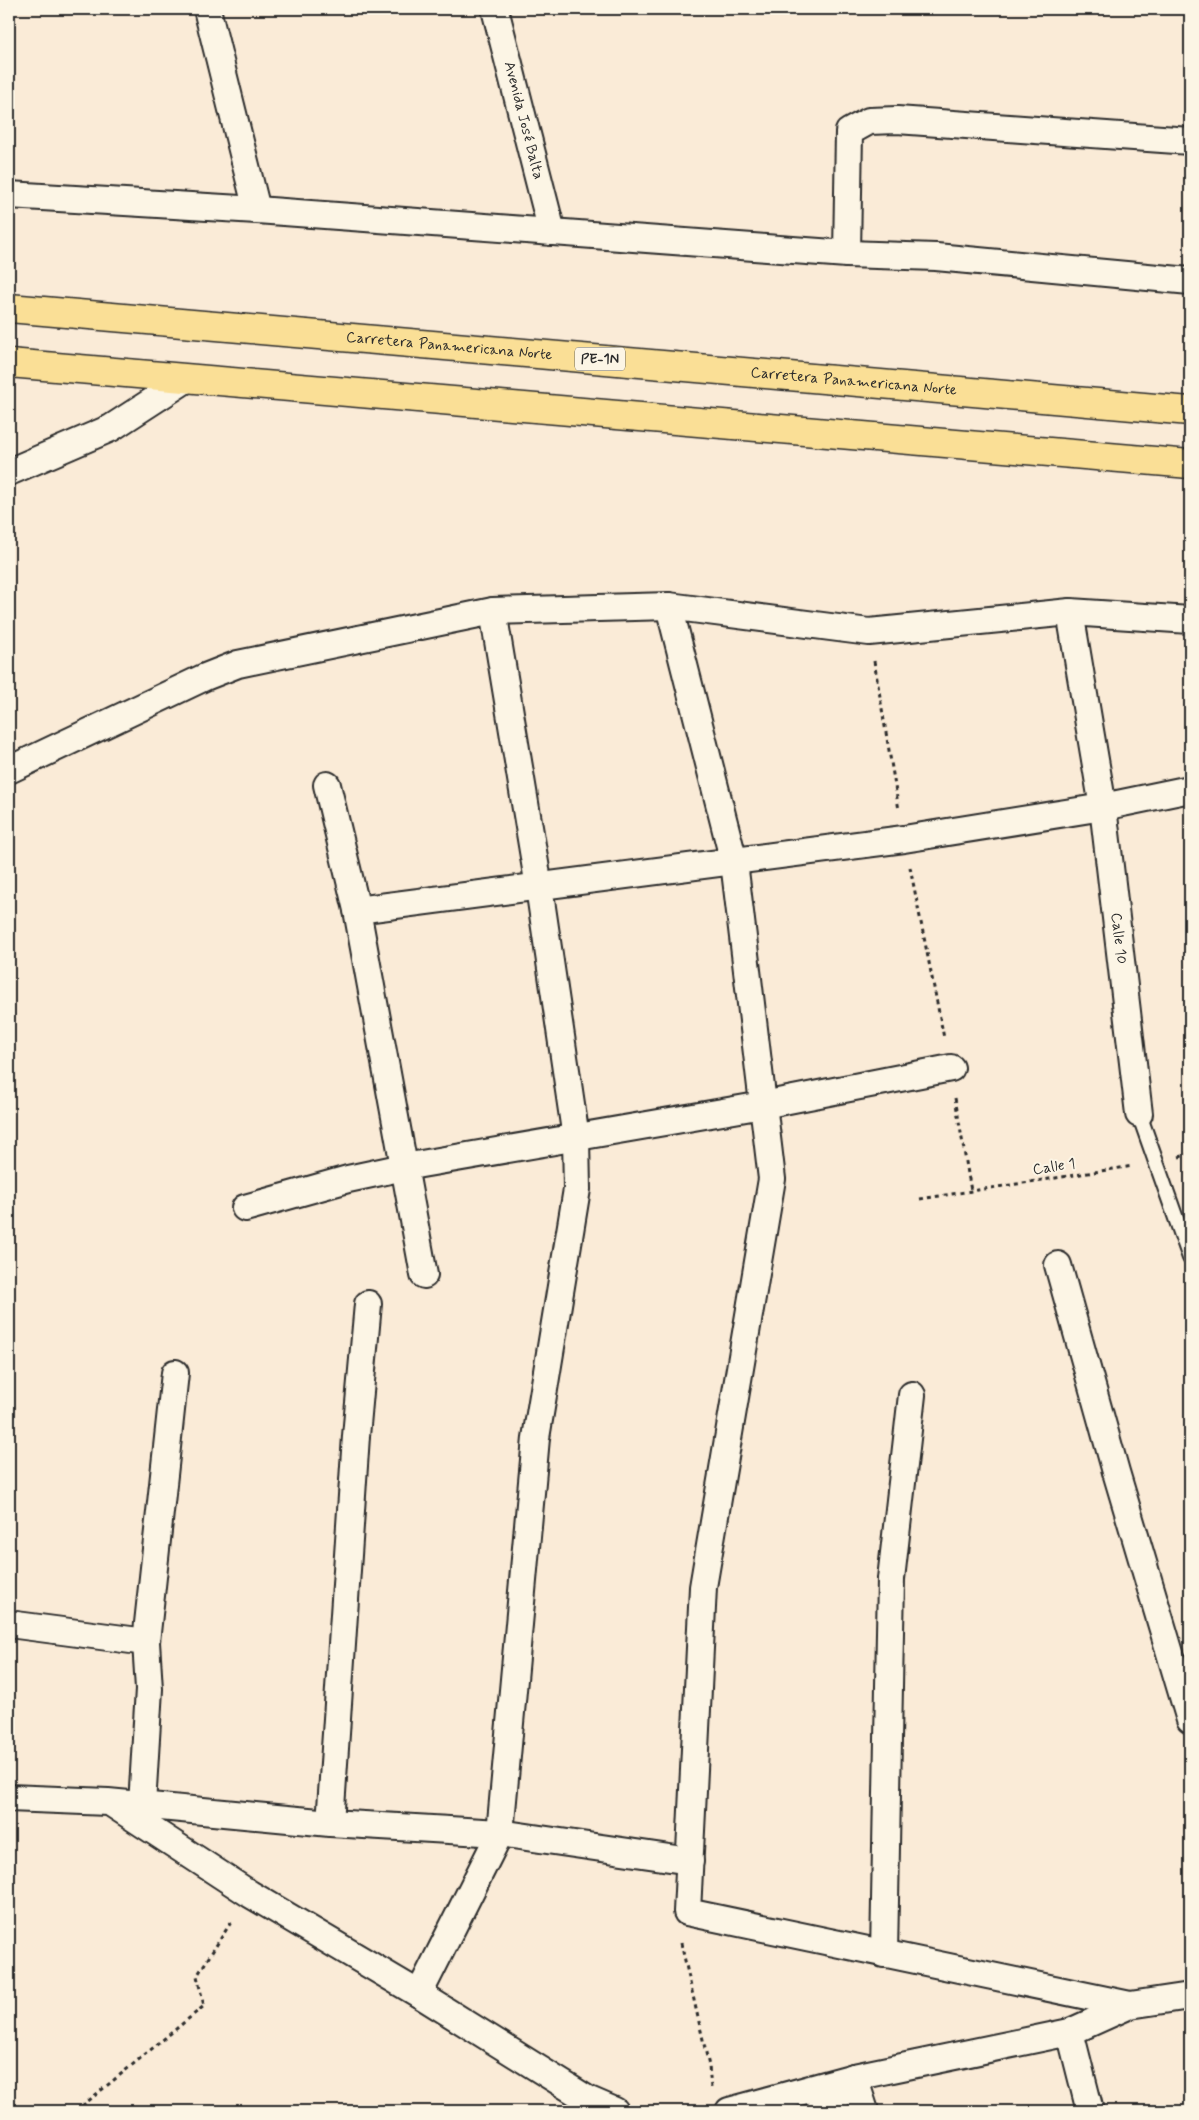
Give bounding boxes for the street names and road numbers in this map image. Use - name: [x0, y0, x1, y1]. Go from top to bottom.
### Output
- street label: Avenida José Balta: [499, 59, 548, 182]
- street label: Carretera Panamericana Norte: [345, 327, 553, 365]
- road number: PE-1N: [575, 348, 625, 370]
- street label: Carretera Panamericana Norte: [750, 363, 958, 401]
- street label: Calle 10: [1105, 912, 1131, 965]
- street label: Calle 1: [1031, 1154, 1077, 1180]

